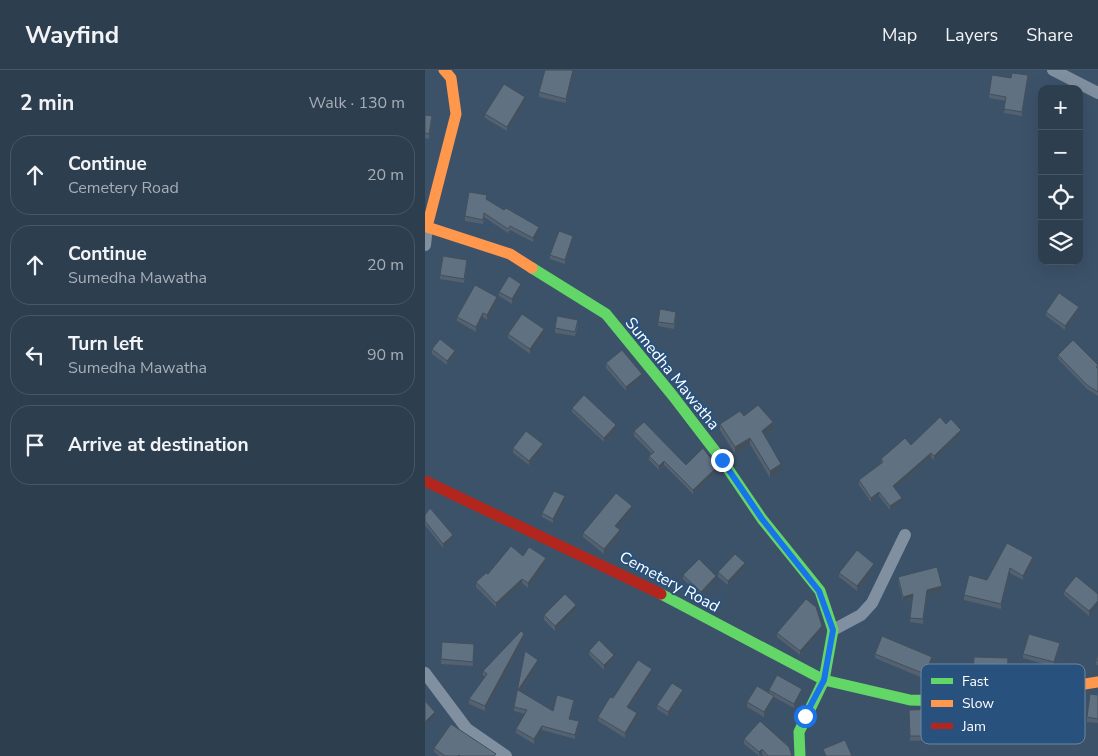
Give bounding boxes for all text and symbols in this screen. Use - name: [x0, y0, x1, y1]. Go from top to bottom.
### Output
- text: Wayfind: [25, 19, 119, 51]
- text: Map: [882, 23, 917, 47]
- text: Layers: [945, 23, 998, 47]
- text: Share: [1026, 23, 1073, 47]
- map controls: [1038, 85, 1083, 265]
- button: +: [1038, 85, 1083, 130]
- text: 2 min: [20, 89, 74, 117]
- text: Walk · 130 m: [309, 92, 405, 114]
- button: −: [1038, 130, 1083, 175]
- text: Continue: [68, 151, 147, 177]
- icon: ahead: [21, 161, 49, 189]
- text: 20 m: [367, 164, 404, 186]
- button: locate: [1038, 175, 1083, 220]
- text: Cemetery Road: [68, 177, 179, 199]
- button: layers: [1038, 220, 1083, 265]
- text: Continue: [68, 241, 147, 267]
- icon: ahead: [21, 251, 49, 279]
- text: 20 m: [367, 254, 404, 276]
- text: Sumedha Mawatha: [68, 267, 207, 289]
- street label: Sumedha Mawatha: [620, 313, 725, 435]
- text: Turn left: [68, 331, 143, 357]
- icon: left: [21, 341, 49, 369]
- text: 90 m: [367, 344, 404, 366]
- text: Sumedha Mawatha: [68, 357, 207, 379]
- icon: arrive: [21, 431, 49, 459]
- text: Arrive at destination: [68, 432, 249, 458]
- route end: [711, 449, 734, 472]
- street label: Cemetery Road: [615, 546, 724, 618]
- legend: [921, 664, 1085, 744]
- text: Fast: [962, 672, 988, 691]
- text: Slow: [962, 694, 994, 713]
- route start: [794, 705, 817, 728]
- text: Jam: [961, 717, 986, 736]

